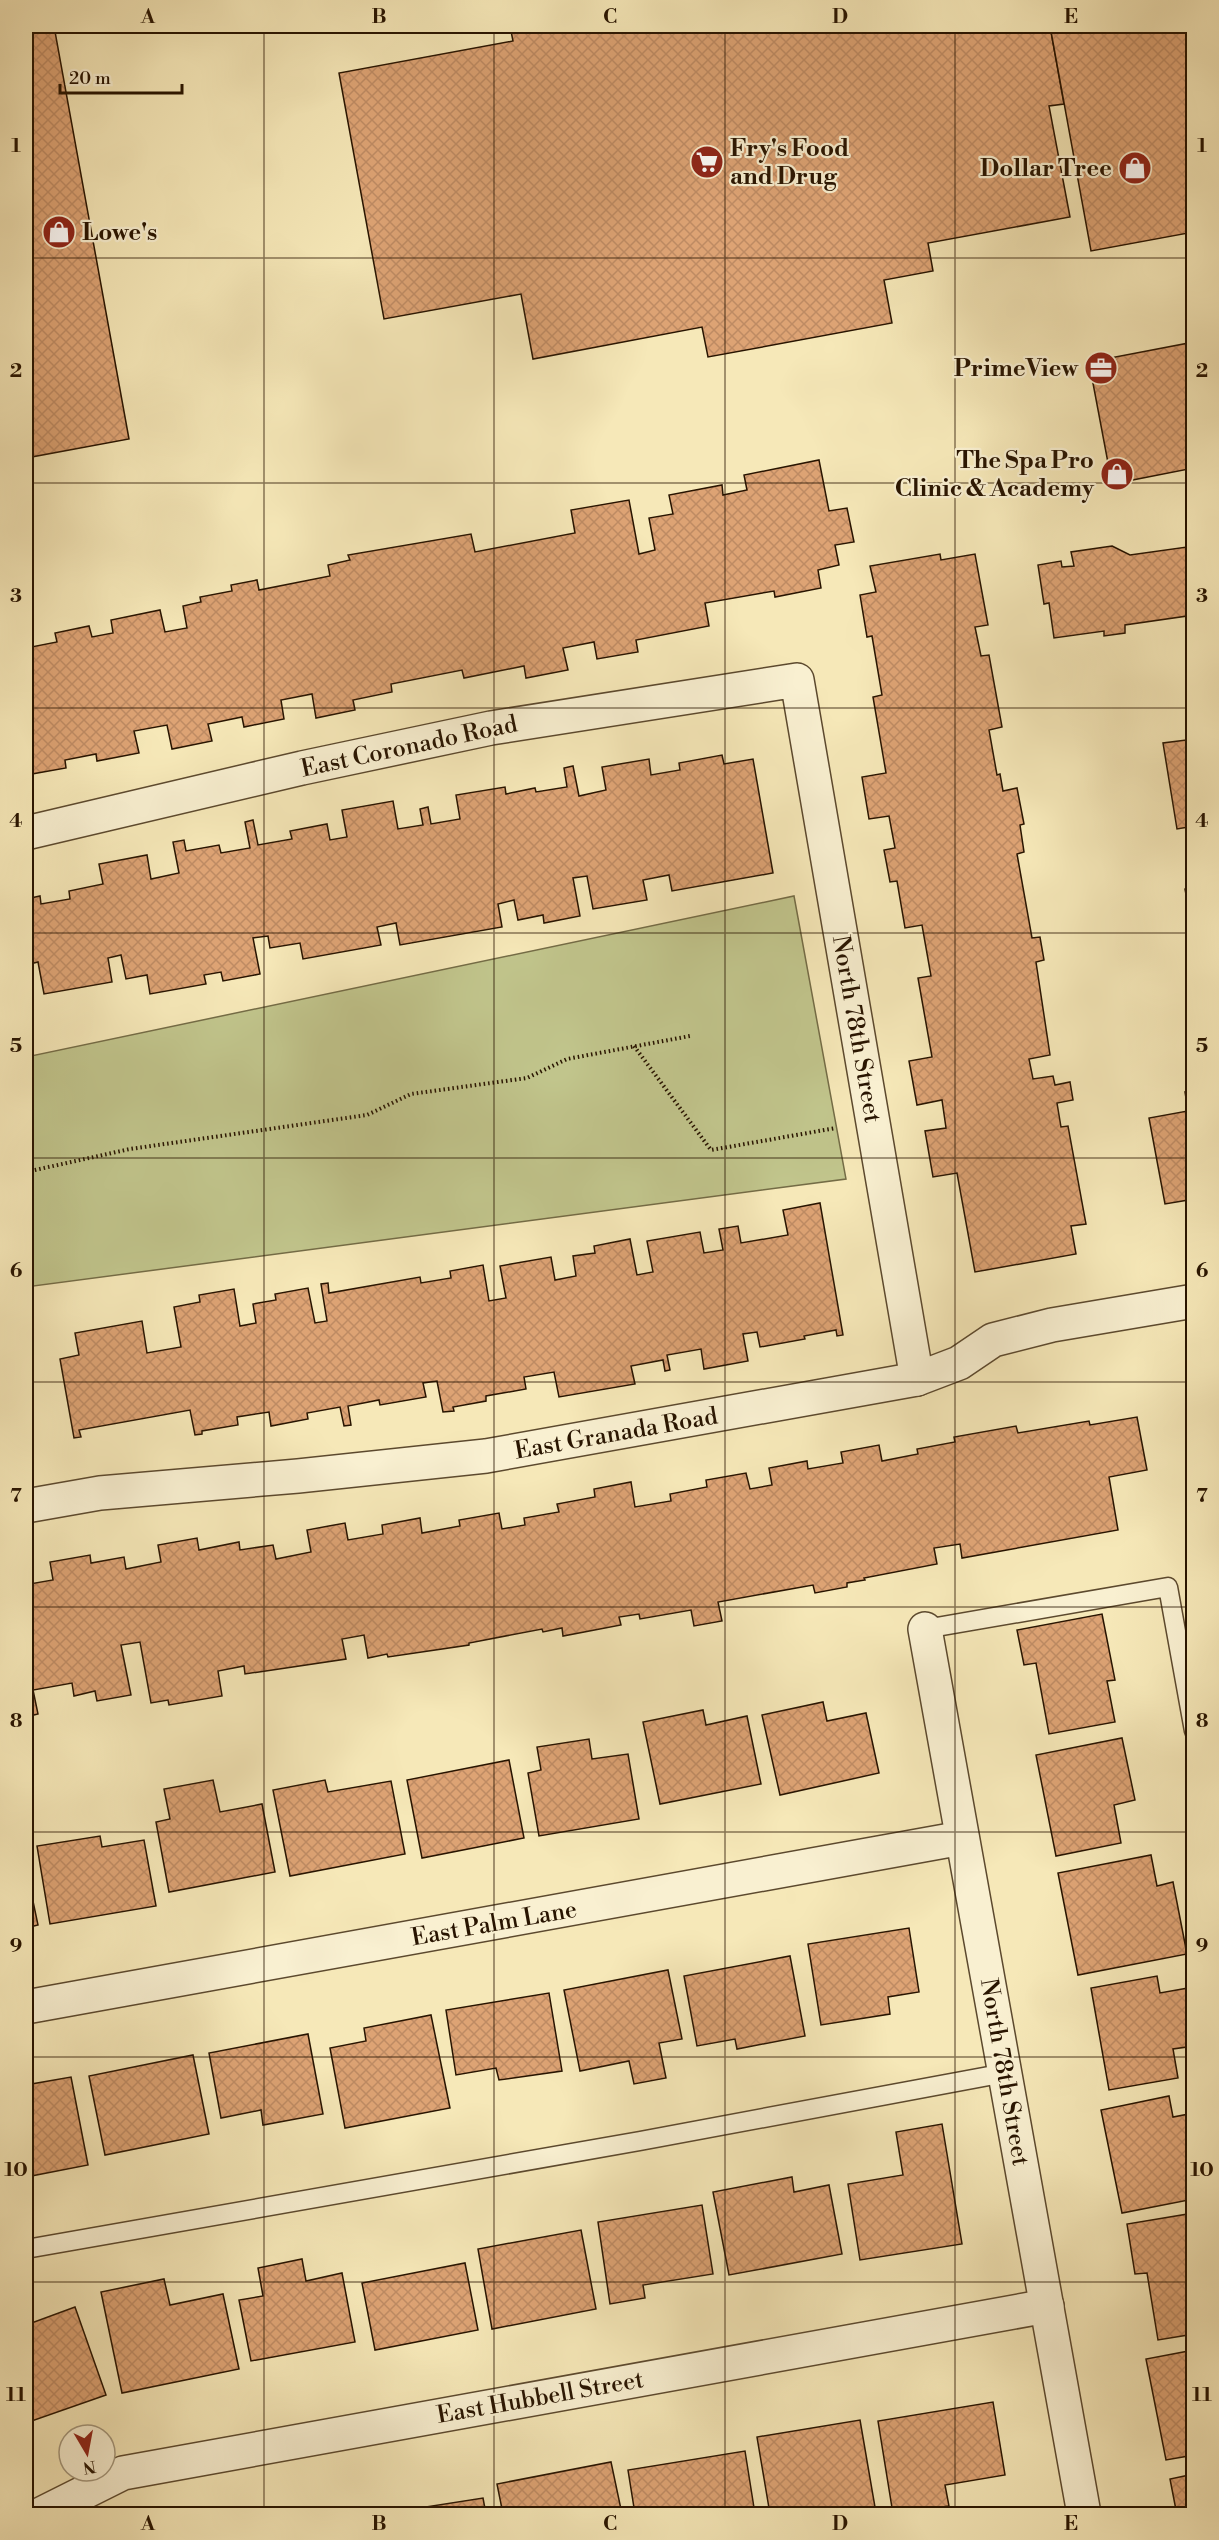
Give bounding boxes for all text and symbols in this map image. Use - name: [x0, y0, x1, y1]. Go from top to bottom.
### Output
- text: A: [140, 5, 156, 30]
- text: B: [371, 5, 387, 30]
- text: C: [603, 5, 617, 30]
- text: D: [832, 5, 848, 30]
- text: E: [1064, 5, 1078, 30]
- scale bar: [60, 57, 182, 95]
- text: 20 m: [69, 67, 111, 90]
- text: 1: [11, 134, 21, 159]
- place label: Fry's Food and Drug: [730, 134, 849, 192]
- text: 1: [1197, 134, 1207, 159]
- supermarket icon: Fry's Food and Drug: [689, 144, 725, 180]
- shop icon: Dollar Tree: [1117, 150, 1153, 186]
- place label: Dollar Tree: [980, 154, 1112, 184]
- shop icon: Lowe's: [41, 214, 77, 250]
- place label: Lowe's: [82, 218, 157, 248]
- office icon: PrimeView: [1083, 350, 1119, 386]
- place label: PrimeView: [954, 354, 1079, 384]
- text: 2: [10, 359, 22, 384]
- text: 2: [1196, 359, 1208, 384]
- place label: The Spa Pro Clinic & Academy: [895, 446, 1095, 504]
- shop icon: The Spa Pro Clinic & Academy: [1099, 456, 1135, 492]
- text: 3: [10, 584, 22, 609]
- text: 3: [1196, 584, 1208, 609]
- street label: East Coronado Road: [298, 709, 521, 785]
- text: 4: [9, 809, 23, 834]
- text: 4: [1195, 809, 1209, 834]
- street label: North 78th Street: [825, 933, 887, 1126]
- text: 5: [10, 1034, 22, 1059]
- text: 5: [1196, 1034, 1208, 1059]
- text: 6: [10, 1259, 23, 1284]
- text: 6: [1196, 1259, 1209, 1284]
- street label: East Granada Road: [512, 1401, 720, 1467]
- text: 7: [10, 1484, 22, 1509]
- text: 7: [1196, 1484, 1208, 1509]
- text: 8: [10, 1709, 23, 1734]
- text: 8: [1196, 1709, 1209, 1734]
- street label: East Palm Lane: [409, 1895, 579, 1953]
- text: 9: [10, 1934, 22, 1959]
- text: 9: [1196, 1934, 1208, 1959]
- street label: North 78th Street: [973, 1976, 1035, 2169]
- text: 10: [4, 2158, 28, 2183]
- text: 10: [1190, 2158, 1214, 2183]
- street label: East Hubbell Street: [434, 2365, 646, 2431]
- text: 11: [6, 2383, 26, 2408]
- text: 11: [1192, 2383, 1212, 2408]
- north arrow: [57, 2423, 117, 2483]
- text: N: [81, 2456, 97, 2478]
- text: A: [140, 2512, 156, 2537]
- text: B: [371, 2512, 387, 2537]
- text: C: [603, 2512, 617, 2537]
- text: D: [832, 2512, 848, 2537]
- text: E: [1064, 2512, 1078, 2537]

